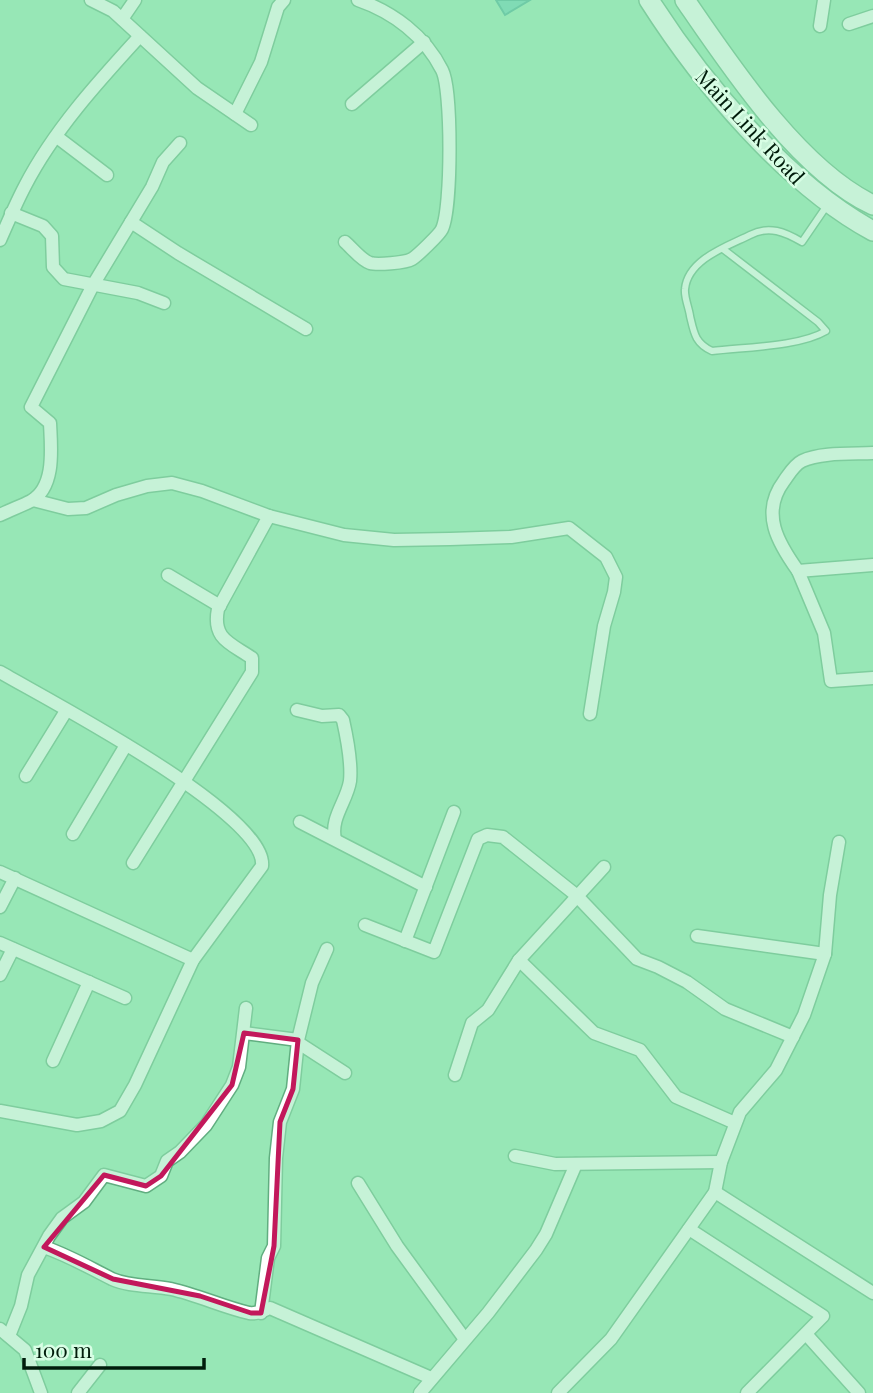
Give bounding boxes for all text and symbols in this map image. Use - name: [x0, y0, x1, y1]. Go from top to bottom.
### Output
- street label: Main Link Road: [690, 62, 812, 190]
- scale bar: [24, 1326, 205, 1370]
- text: 100 m: [35, 1335, 92, 1363]

